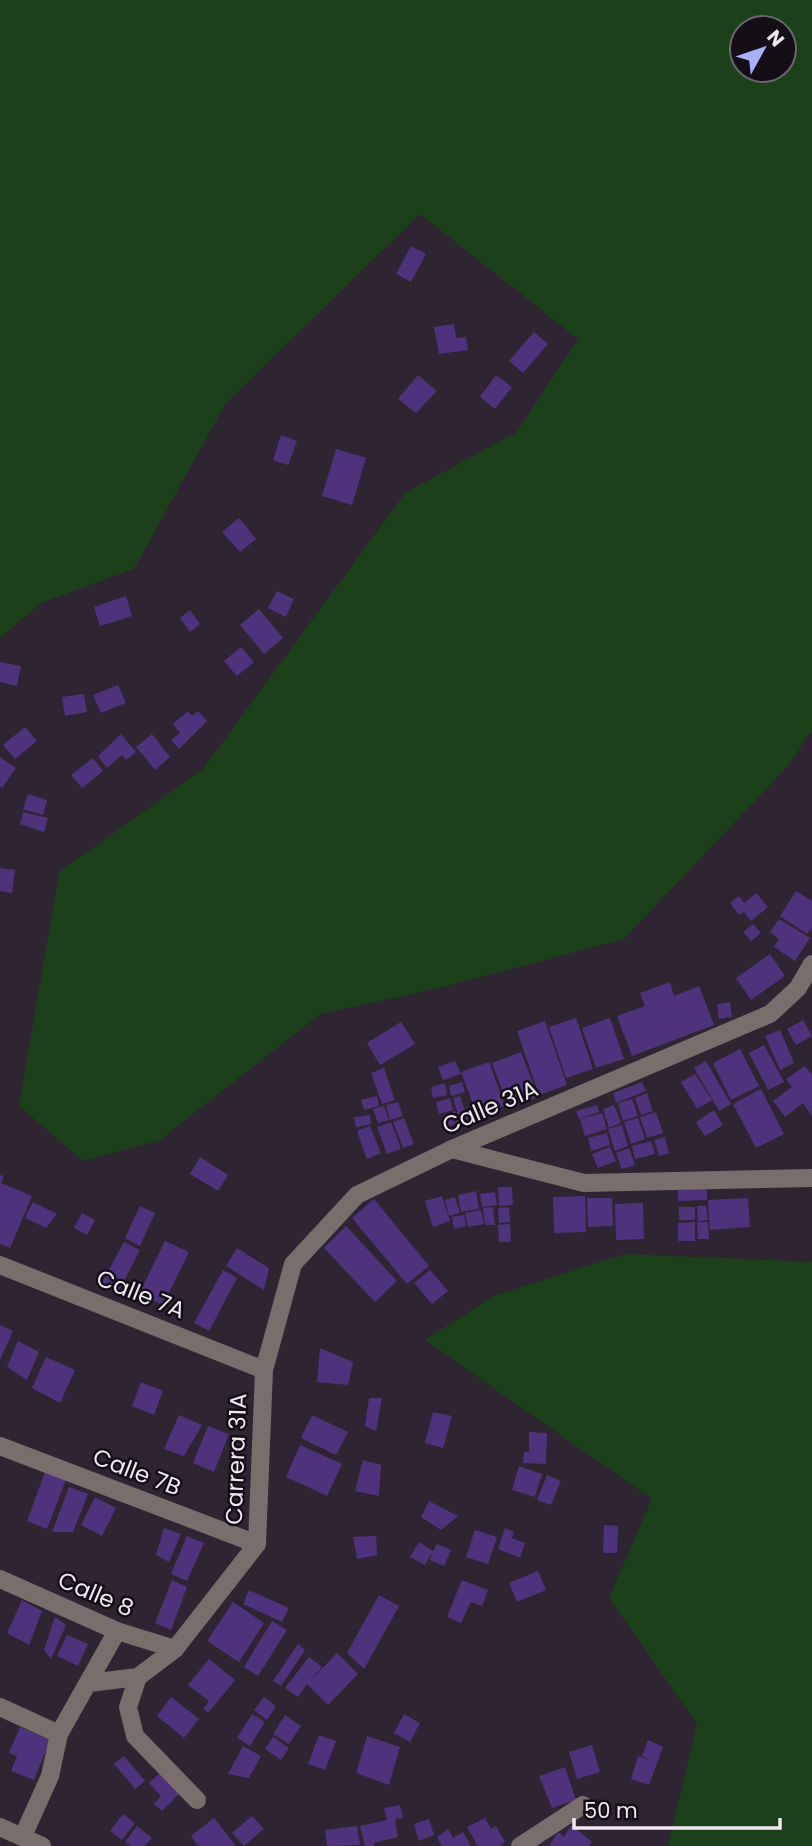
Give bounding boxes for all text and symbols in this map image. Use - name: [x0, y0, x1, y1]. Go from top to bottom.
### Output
- north arrow: [728, 14, 798, 84]
- text: N: [761, 24, 791, 53]
- street label: Calle 31A: [437, 1072, 543, 1142]
- street label: Calle 7A: [92, 1262, 190, 1326]
- street label: Carrera 31A: [218, 1393, 254, 1525]
- street label: Calle 7B: [88, 1441, 186, 1503]
- street label: Calle 8: [53, 1564, 139, 1624]
- scale bar: [574, 1786, 780, 1830]
- text: 50 m: [584, 1796, 638, 1825]

